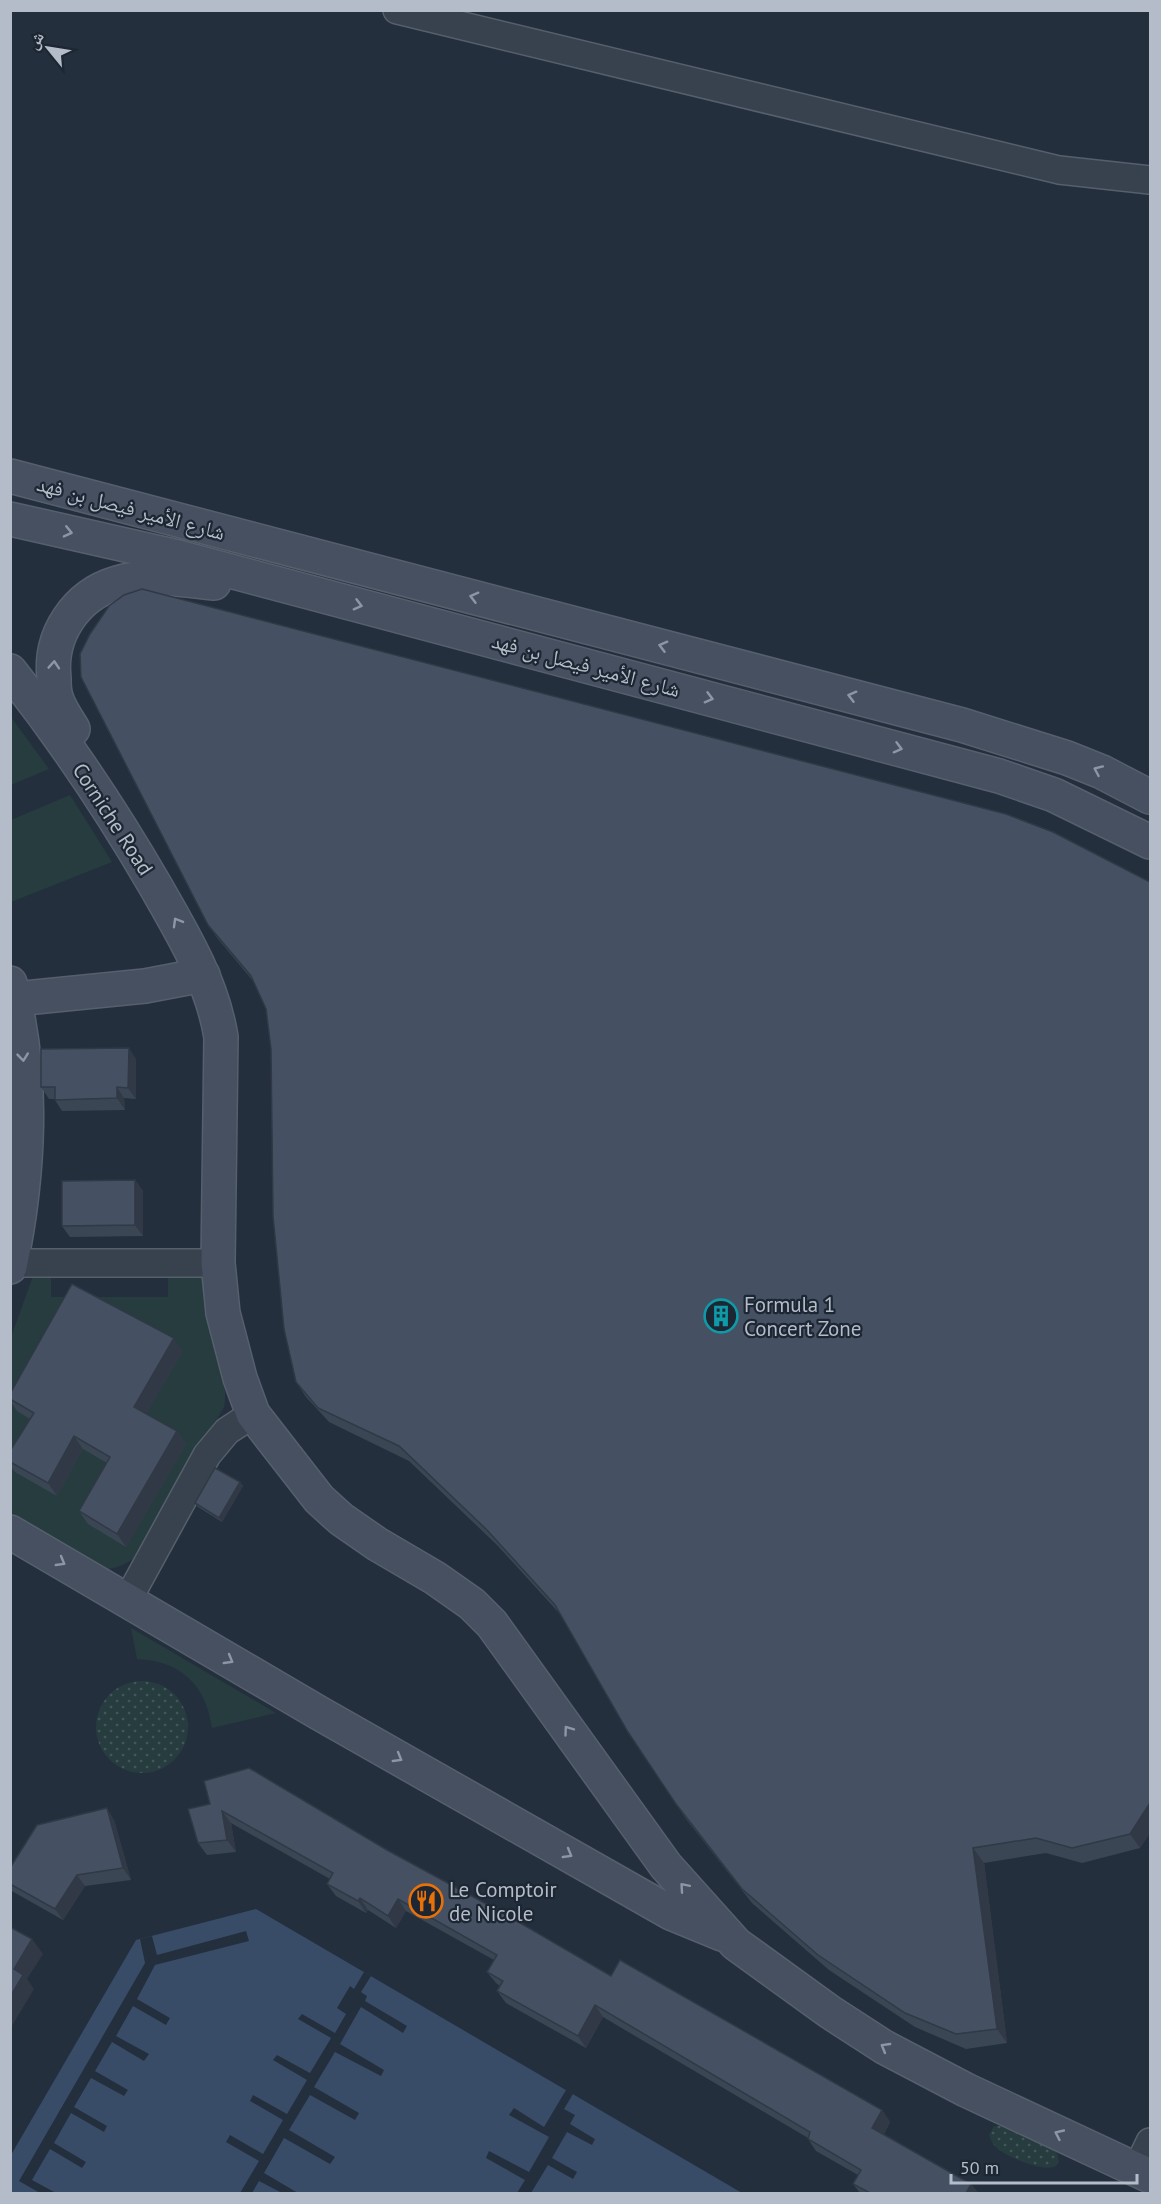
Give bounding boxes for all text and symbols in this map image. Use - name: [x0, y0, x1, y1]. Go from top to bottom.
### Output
- north arrow: [18, 18, 78, 78]
- text: ش: [22, 28, 48, 53]
- street label: شارع الأمير فيصل بن فهد: [34, 470, 228, 546]
- one-way arrow: [62, 525, 72, 538]
- one-way arrow: [469, 592, 479, 605]
- one-way arrow: [353, 598, 363, 610]
- street label: شارع الأمير فيصل بن فهد: [489, 627, 683, 703]
- one-way arrow: [658, 641, 668, 654]
- one-way arrow: [47, 661, 60, 670]
- one-way arrow: [847, 690, 857, 703]
- one-way arrow: [703, 691, 714, 703]
- one-way arrow: [892, 741, 903, 753]
- street label: Corniche Road: [67, 758, 159, 880]
- one-way arrow: [1094, 766, 1105, 778]
- one-way arrow: [172, 918, 184, 928]
- one-way arrow: [16, 1053, 29, 1062]
- place label: Formula 1 Concert Zone: [744, 1291, 861, 1342]
- building icon: Formula 1 Concert Zone: [703, 1298, 739, 1334]
- one-way arrow: [55, 1555, 65, 1566]
- one-way arrow: [223, 1653, 233, 1664]
- one-way arrow: [564, 1726, 575, 1737]
- one-way arrow: [392, 1751, 402, 1762]
- one-way arrow: [561, 1847, 572, 1858]
- place label: Le Comptoir de Nicole: [449, 1876, 557, 1927]
- restaurant icon: Le Comptoir de Nicole: [408, 1883, 444, 1919]
- one-way arrow: [680, 1883, 691, 1894]
- one-way arrow: [881, 2042, 891, 2054]
- one-way arrow: [1055, 2129, 1066, 2141]
- scale bar: [951, 2147, 1137, 2185]
- text: 50 m: [960, 2156, 999, 2179]

